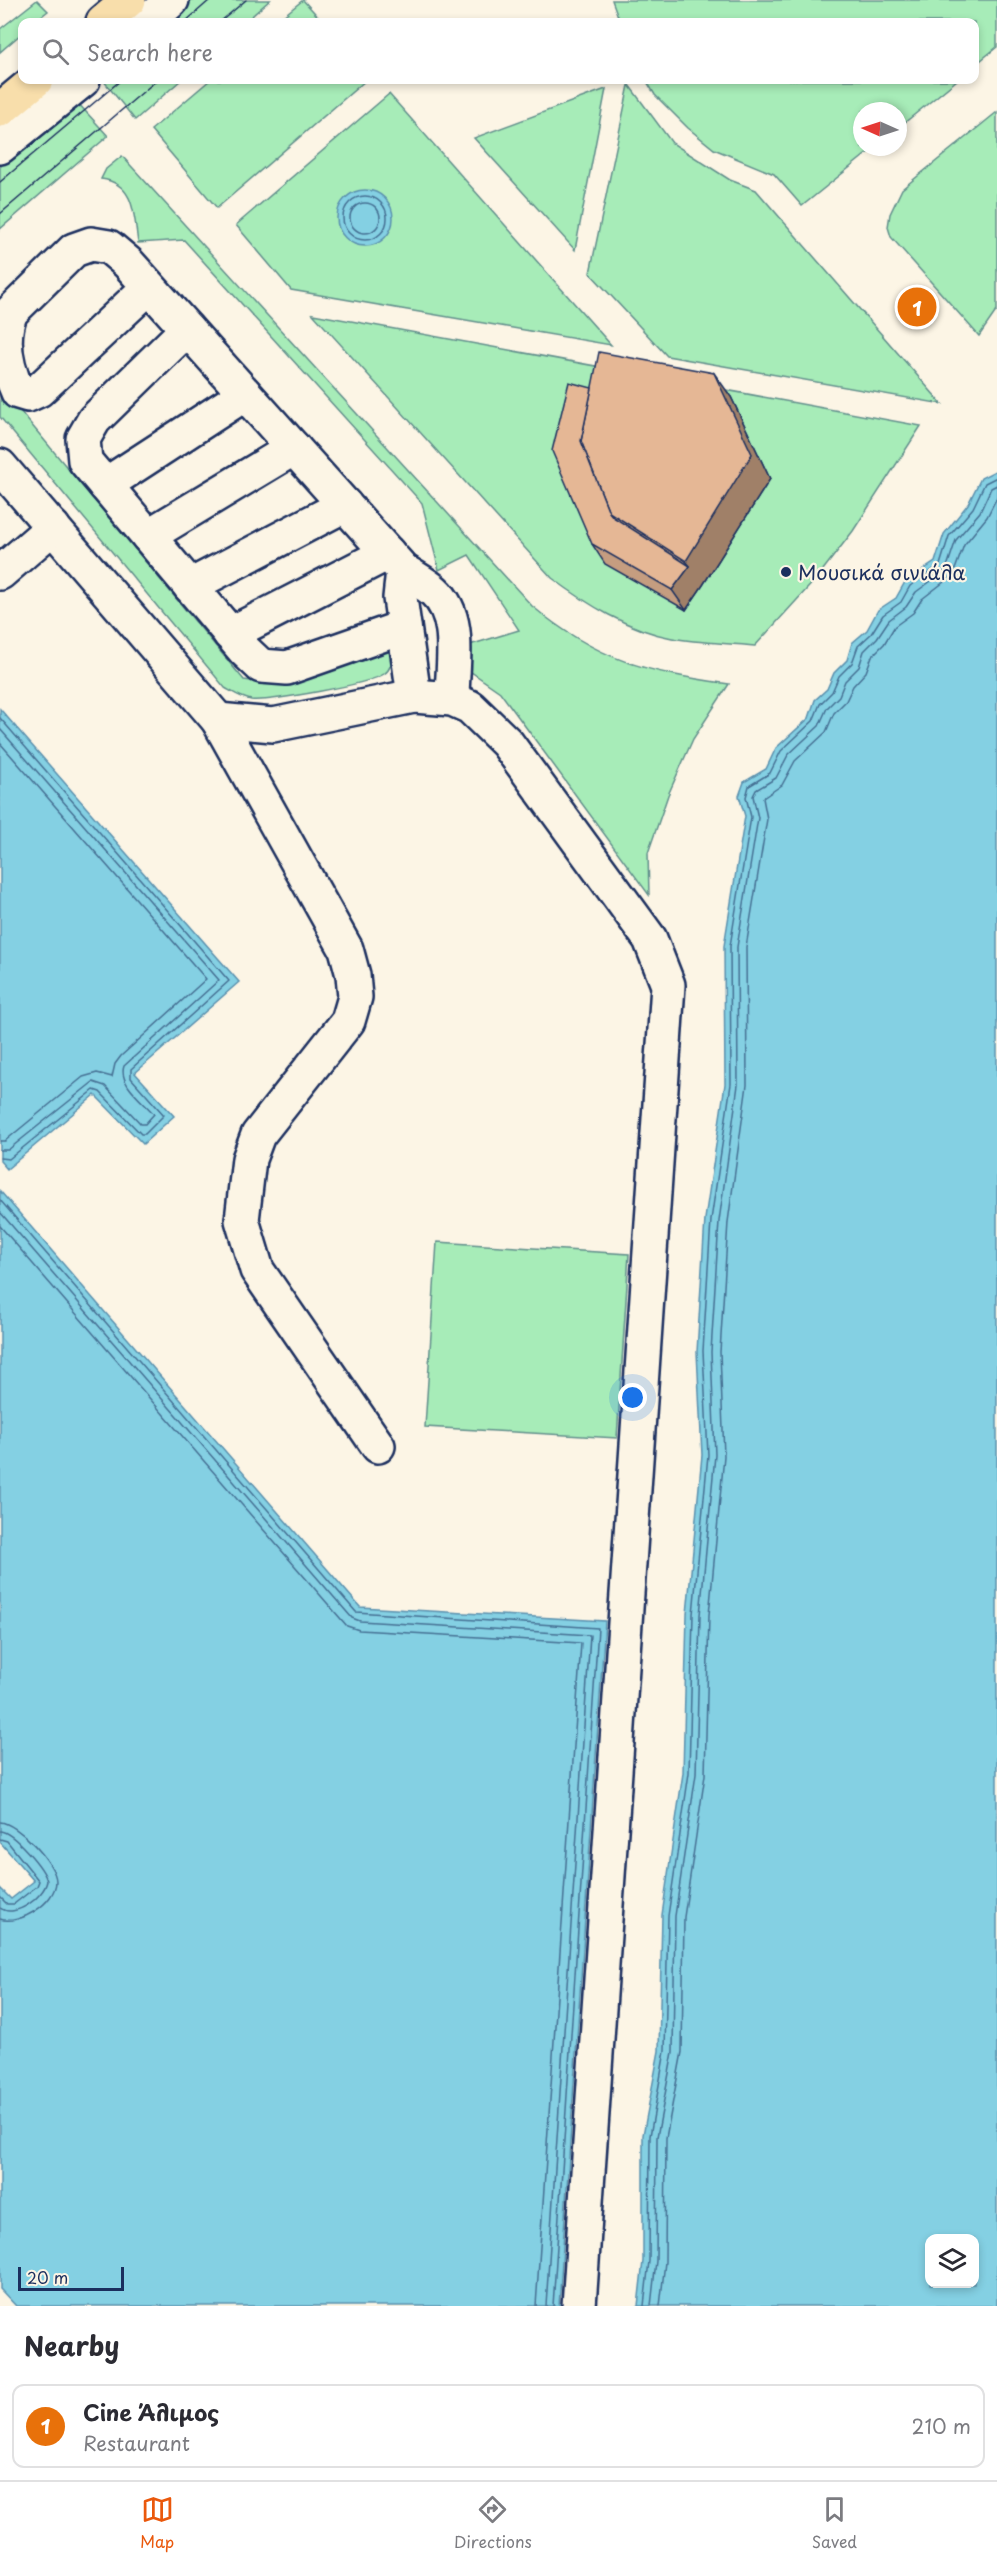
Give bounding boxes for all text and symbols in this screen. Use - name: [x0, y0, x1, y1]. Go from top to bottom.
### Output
- search box: [18, 18, 979, 84]
- icon: search: [39, 35, 72, 68]
- text: Search here: [87, 35, 213, 68]
- north arrow: [853, 102, 907, 156]
- pin: 1: [898, 284, 936, 330]
- place label: Μουσικά σινιάλα: [798, 557, 965, 587]
- marker: Μουσικά σινιάλα: [779, 565, 793, 579]
- your location: [618, 1383, 647, 1412]
- map controls: [925, 2234, 979, 2288]
- button: layers: [925, 2234, 979, 2288]
- scale bar: [18, 2264, 124, 2292]
- text: 20 m: [27, 2265, 68, 2289]
- text: Nearby: [24, 2326, 119, 2365]
- text: Cine Άλιμος: [83, 2395, 219, 2428]
- text: 1: [41, 2411, 50, 2441]
- text: 210 m: [912, 2411, 971, 2441]
- text: Restaurant: [83, 2428, 190, 2458]
- tab: Map: [140, 2493, 174, 2553]
- tab: Directions: [454, 2493, 532, 2553]
- tab: Saved: [812, 2493, 857, 2553]

